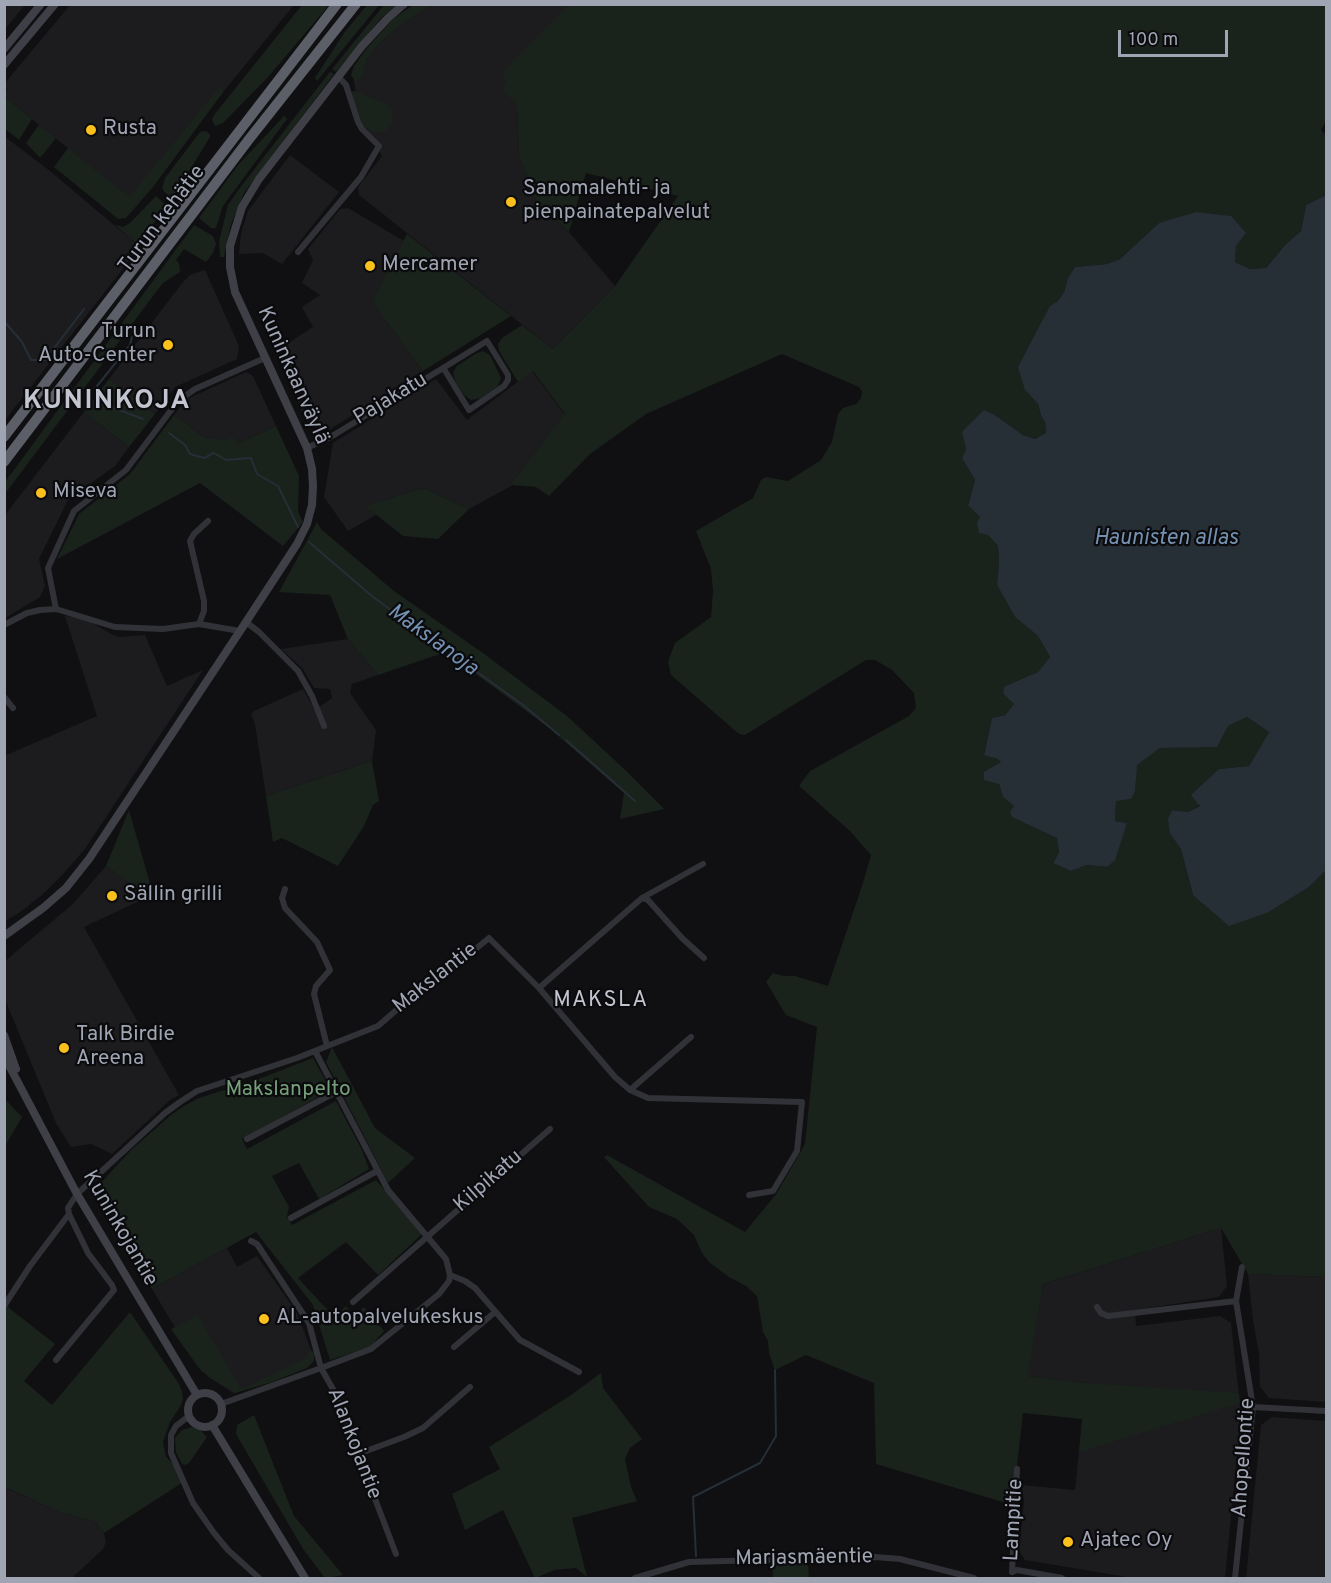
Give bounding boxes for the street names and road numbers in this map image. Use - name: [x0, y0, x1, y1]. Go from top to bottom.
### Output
- street label: Turun kehätie: [114, 161, 212, 279]
- street label: Kuninkaanväylä: [250, 303, 334, 449]
- street label: Pajakatu: [350, 368, 432, 432]
- street label: Makslantie: [389, 938, 483, 1020]
- street label: Kilpikatu: [450, 1145, 528, 1219]
- street label: Kuninkojantie: [76, 1167, 162, 1291]
- street label: Alankojantie: [320, 1385, 386, 1503]
- street label: Ahopellontie: [1228, 1397, 1262, 1519]
- street label: Lampitie: [1000, 1478, 1030, 1562]
- street label: Marjasmäentie: [735, 1545, 873, 1573]

